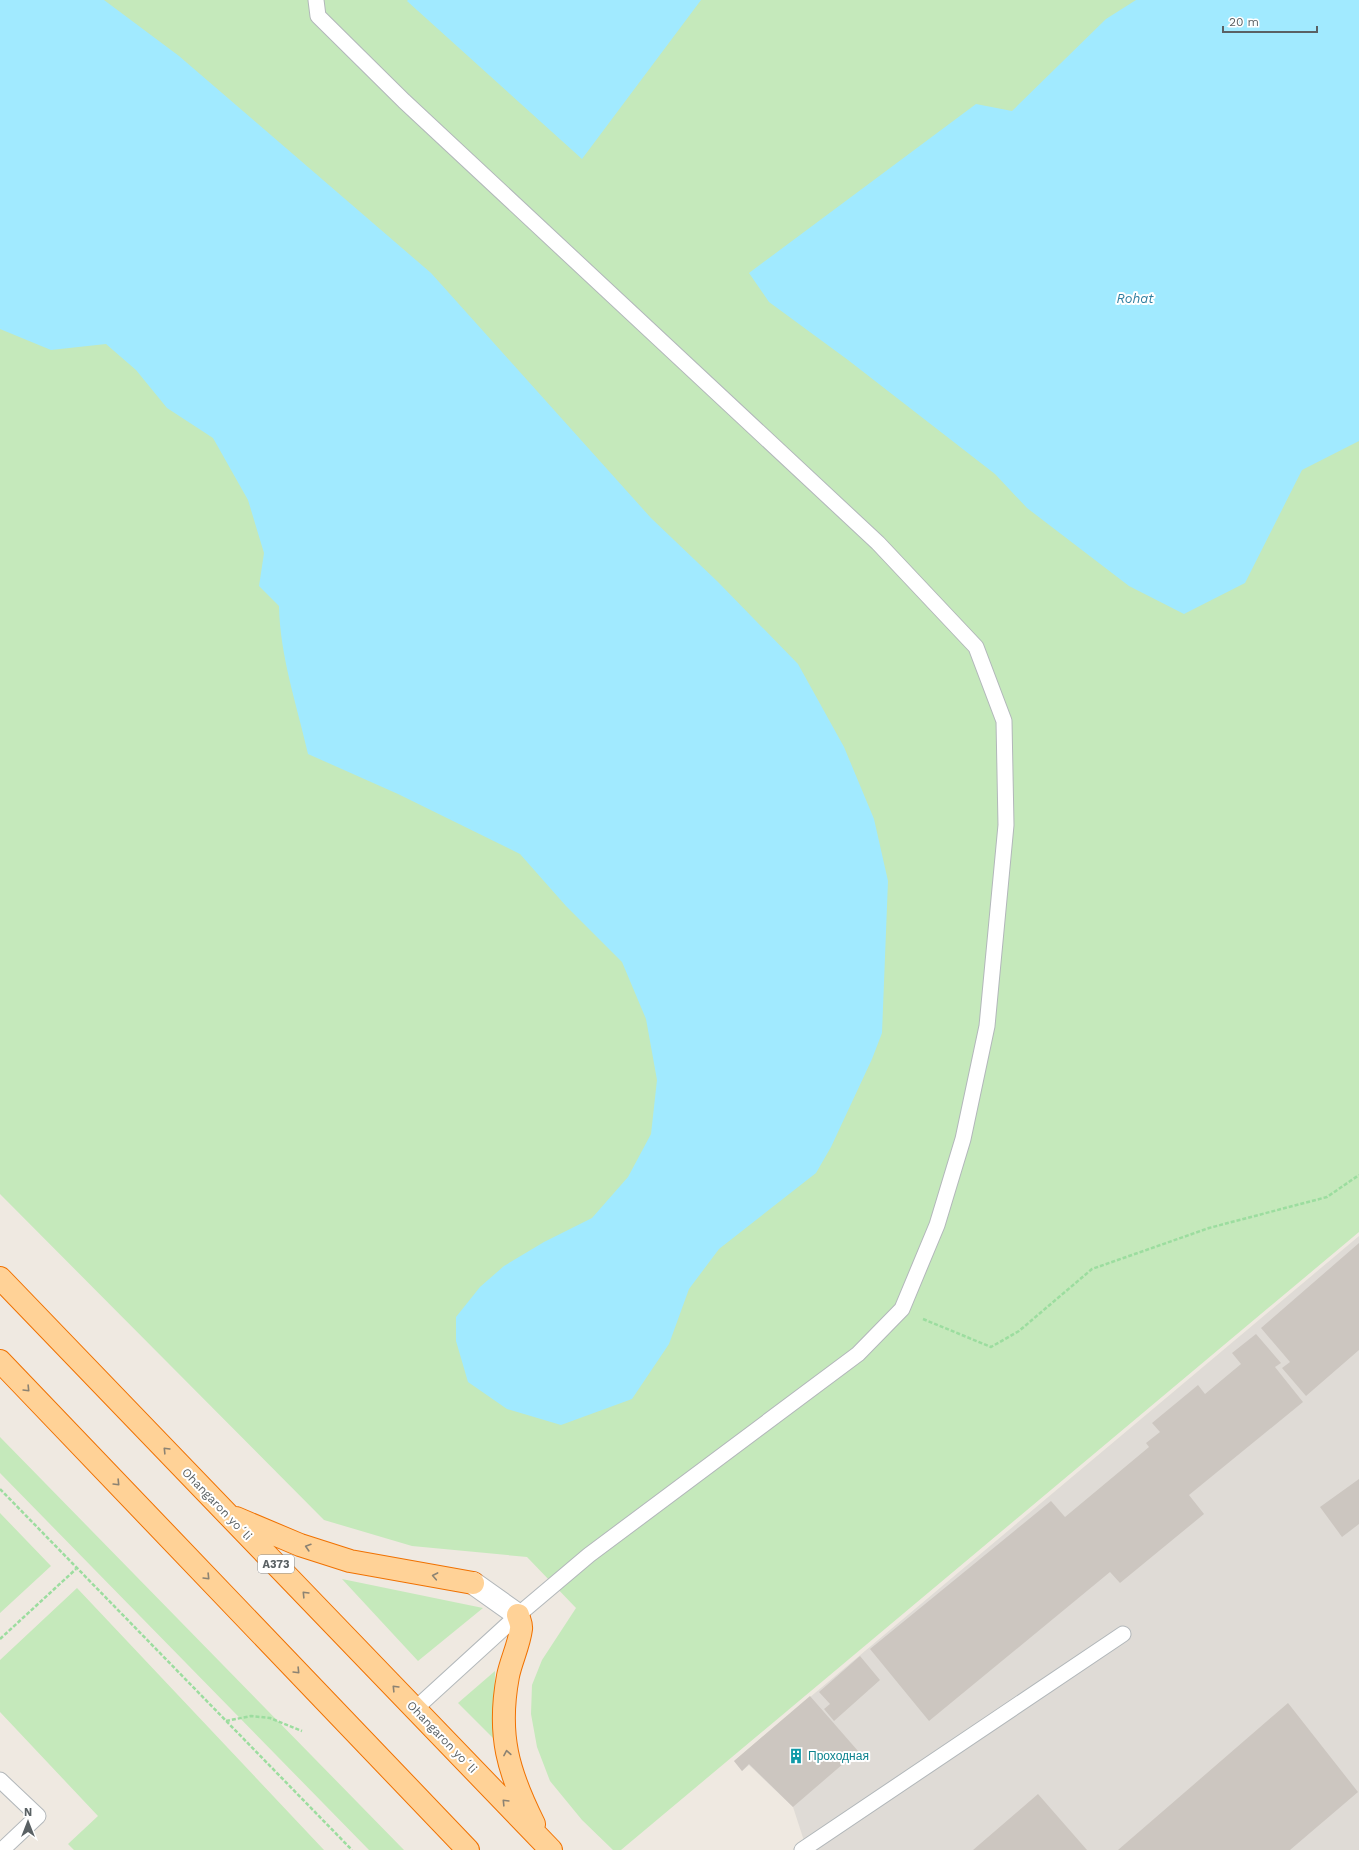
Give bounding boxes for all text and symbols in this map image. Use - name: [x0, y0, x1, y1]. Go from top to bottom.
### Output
- scale bar: [1223, 8, 1317, 34]
- text: 20 m: [1229, 15, 1259, 29]
- water label: Rohat: [1117, 291, 1154, 306]
- one-way arrow: [22, 1384, 30, 1392]
- one-way arrow: [163, 1447, 171, 1455]
- street label: Ohangaron yoʻli: [179, 1465, 255, 1543]
- one-way arrow: [112, 1478, 120, 1486]
- one-way arrow: [305, 1544, 312, 1552]
- road number: A373: [258, 1555, 294, 1573]
- one-way arrow: [202, 1572, 209, 1580]
- one-way arrow: [432, 1573, 438, 1581]
- one-way arrow: [302, 1591, 310, 1599]
- one-way arrow: [292, 1666, 299, 1674]
- one-way arrow: [392, 1685, 400, 1693]
- street label: Ohangaron yoʻli: [404, 1698, 480, 1776]
- building icon: Проходная: [787, 1747, 805, 1765]
- place label: Проходная: [808, 1749, 869, 1763]
- one-way arrow: [503, 1750, 512, 1756]
- one-way arrow: [502, 1799, 510, 1807]
- north arrow: [8, 1802, 48, 1842]
- text: N: [24, 1806, 32, 1819]

